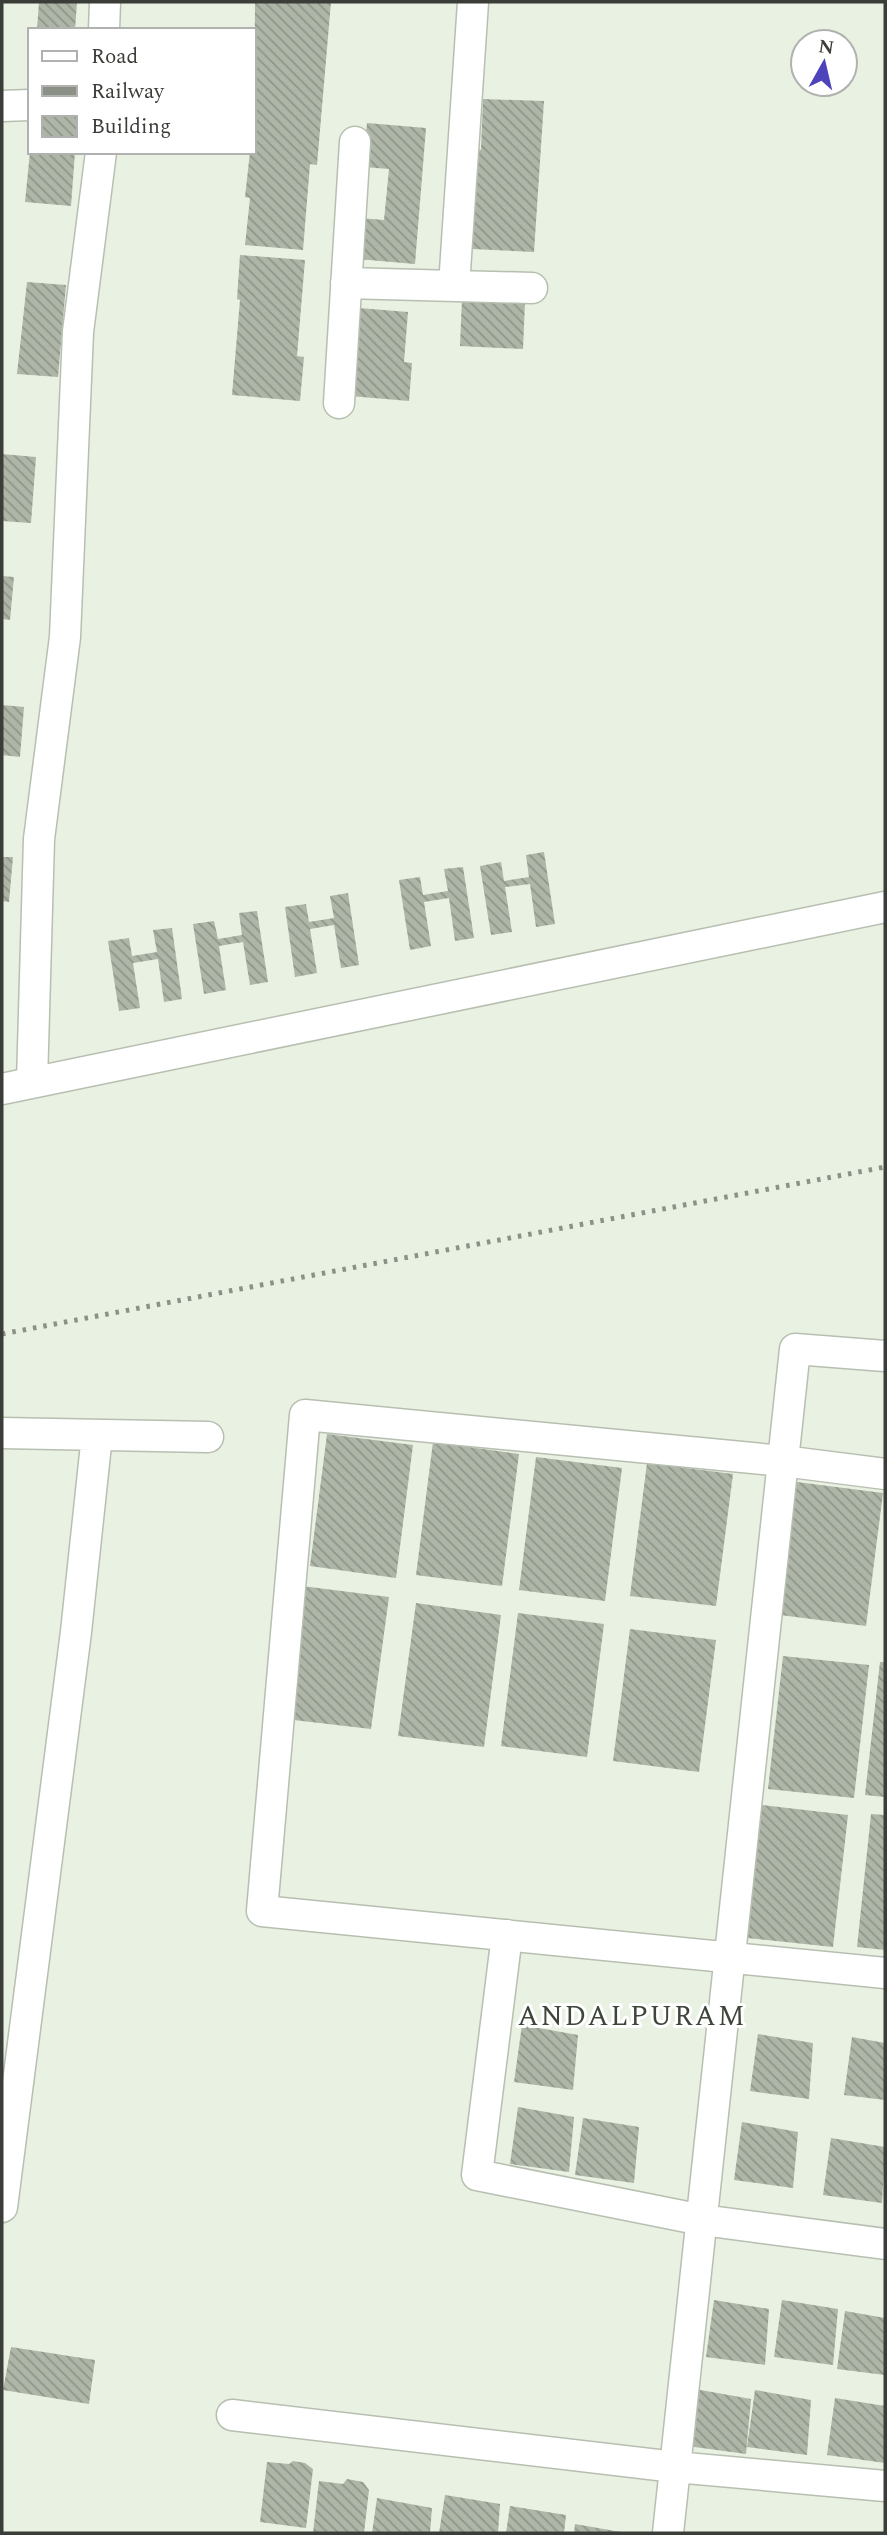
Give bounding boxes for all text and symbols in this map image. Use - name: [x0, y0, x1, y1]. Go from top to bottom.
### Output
- legend: [28, 28, 256, 154]
- north arrow: [789, 28, 859, 98]
- text: N: [816, 32, 836, 63]
- text: Road: [91, 41, 138, 73]
- text: Railway: [91, 76, 165, 108]
- text: Building: [91, 111, 171, 143]
- district label: ANDALPURAM: [518, 1995, 746, 2038]

